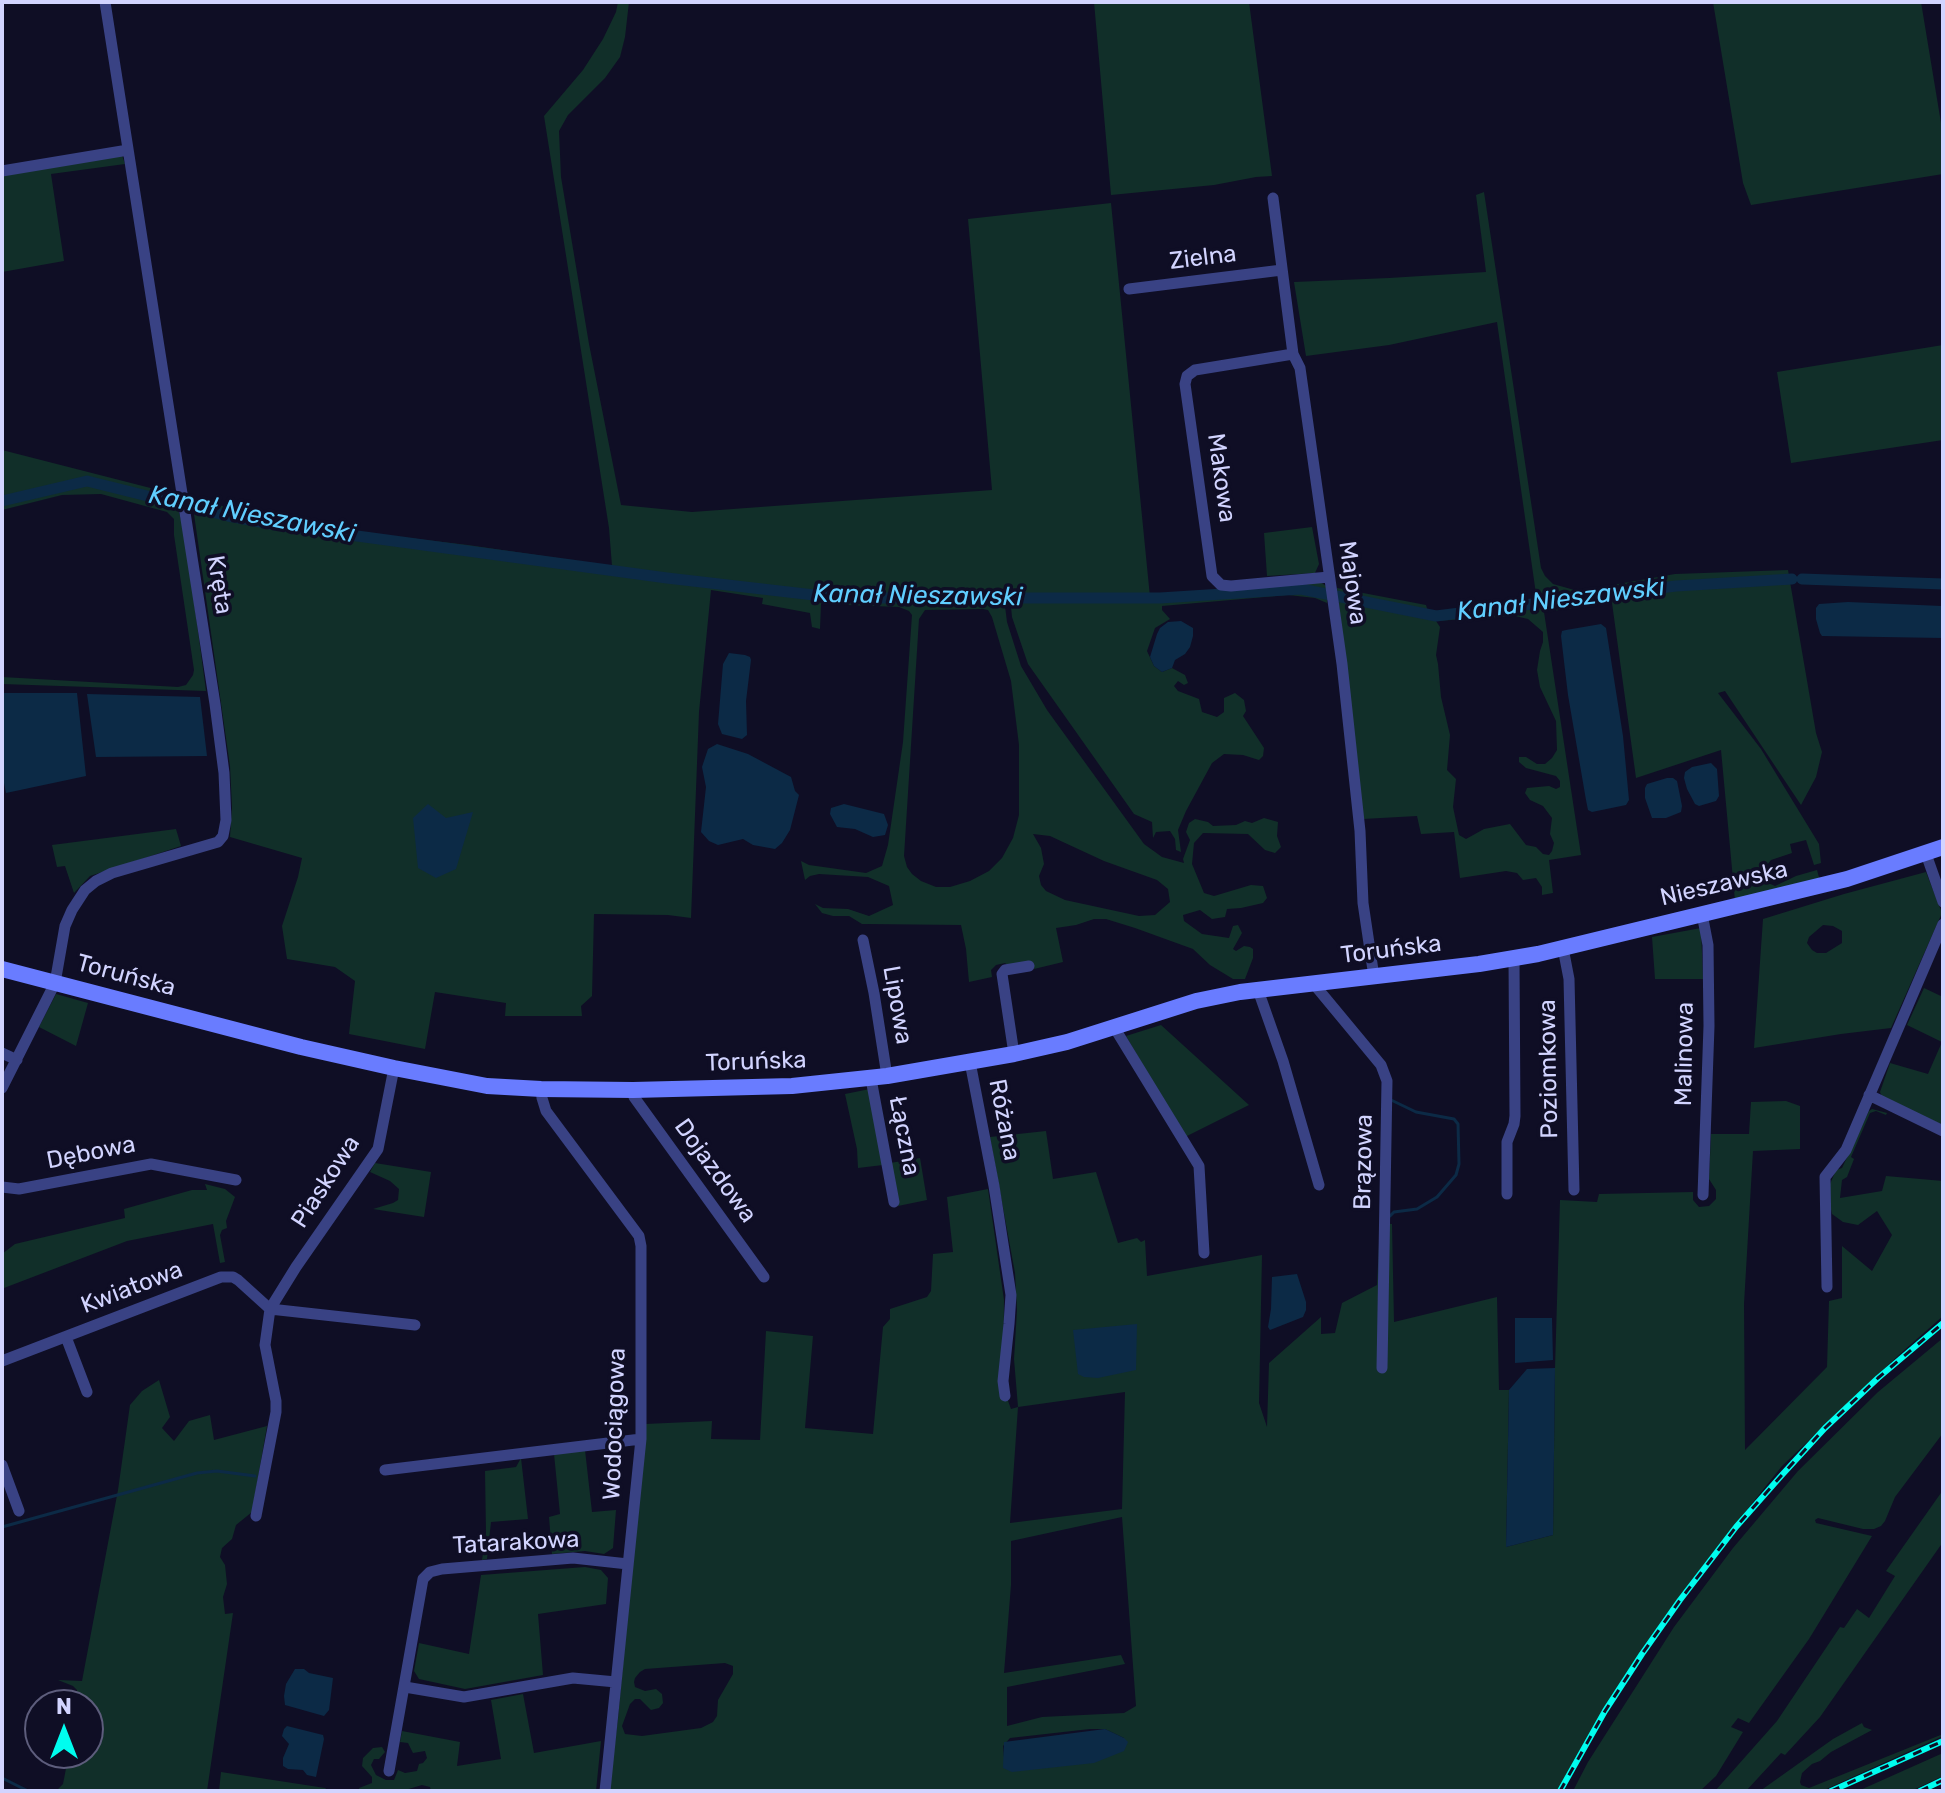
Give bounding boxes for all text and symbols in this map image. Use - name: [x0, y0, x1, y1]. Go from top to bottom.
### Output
- street label: Zielna: [1168, 240, 1238, 276]
- street label: Makowa: [1200, 432, 1242, 524]
- water label: Kanał Nieszawski: [146, 480, 358, 550]
- street label: Majowa: [1332, 539, 1372, 627]
- street label: Kręta: [200, 553, 238, 617]
- water label: Kanał Nieszawski: [1455, 572, 1667, 628]
- water label: Kanał Nieszawski: [813, 579, 1023, 613]
- street label: Nieszawska: [1657, 855, 1791, 913]
- street label: Toruńska: [1339, 930, 1443, 970]
- street label: Toruńska: [73, 949, 179, 1003]
- street label: Lipowa: [876, 963, 918, 1047]
- street label: Poziomkowa: [1533, 999, 1565, 1139]
- street label: Malinowa: [1670, 1002, 1700, 1106]
- street label: Toruńska: [705, 1046, 807, 1078]
- street label: Różana: [982, 1077, 1026, 1163]
- street label: Łączna: [882, 1094, 926, 1178]
- street label: Dojazdowa: [668, 1113, 762, 1229]
- street label: Brązowa: [1349, 1114, 1379, 1210]
- street label: Dębowa: [44, 1130, 138, 1176]
- street label: Piaskowa: [286, 1131, 366, 1233]
- street label: Kwiatowa: [77, 1255, 187, 1321]
- street label: Wodociągowa: [598, 1347, 632, 1501]
- street label: Tatarakowa: [452, 1525, 580, 1561]
- north arrow: [24, 1689, 104, 1769]
- text: N: [56, 1693, 72, 1720]

